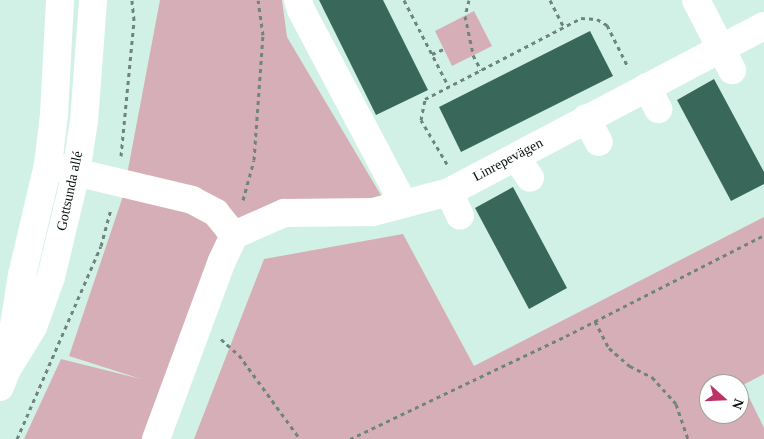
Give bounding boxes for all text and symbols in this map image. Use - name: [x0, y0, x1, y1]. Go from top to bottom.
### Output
- street label: Linrepevägen: [470, 135, 546, 185]
- street label: Gottsunda allé: [53, 150, 87, 232]
- north arrow: [699, 374, 749, 424]
- text: N: [729, 397, 746, 411]

